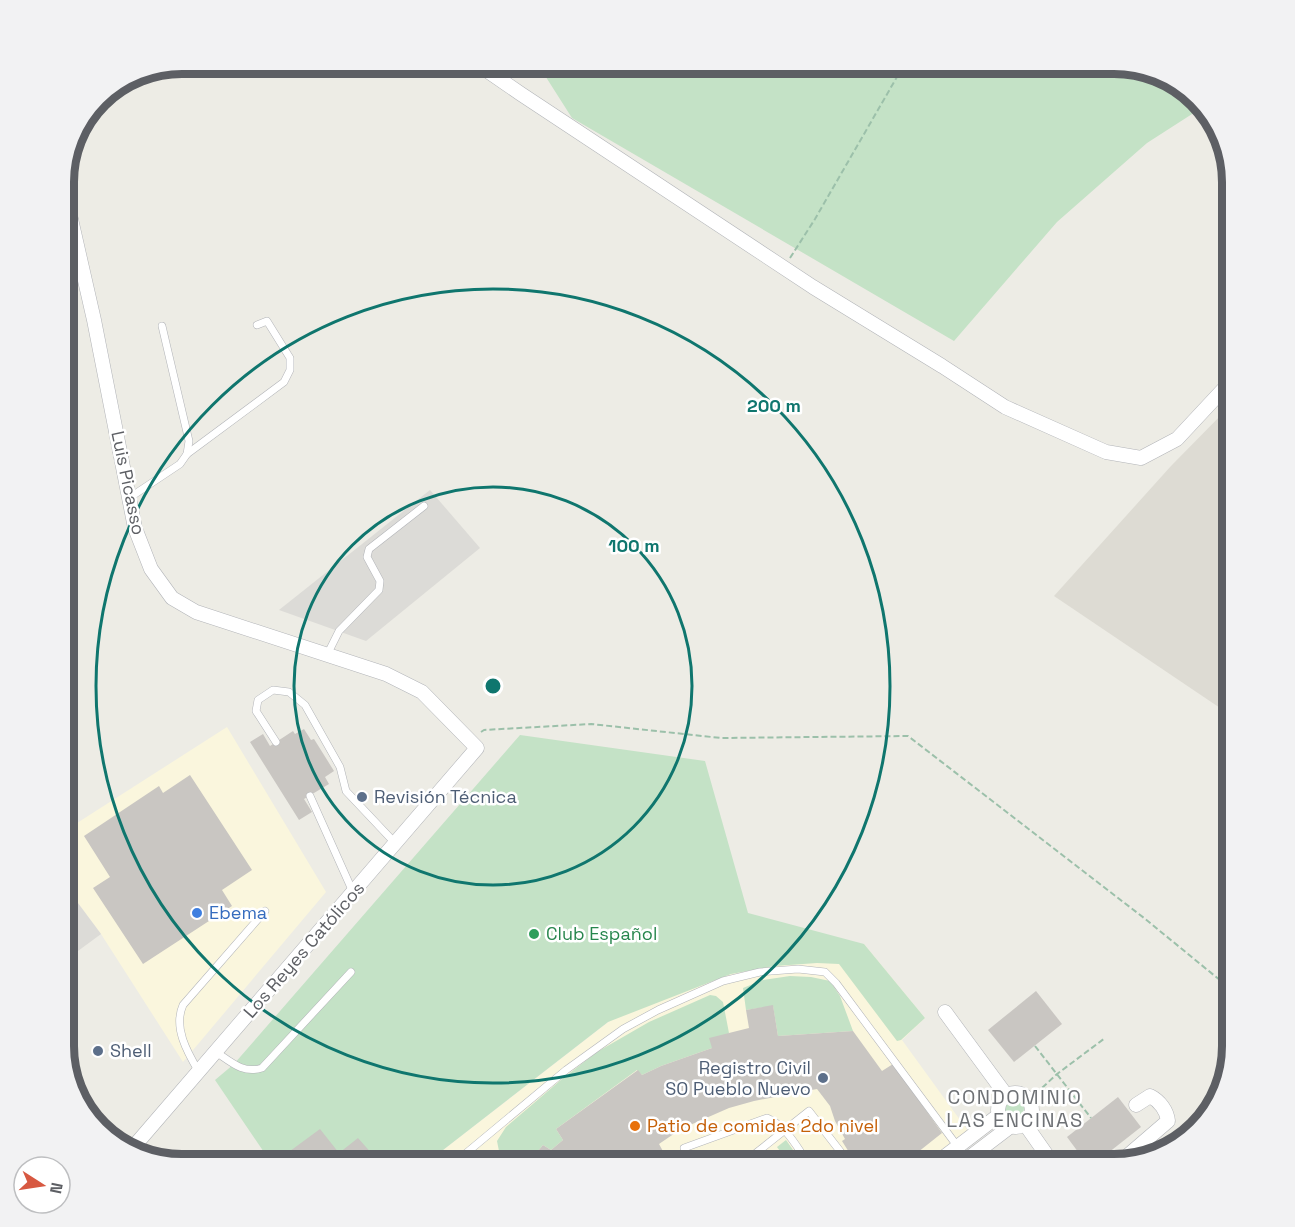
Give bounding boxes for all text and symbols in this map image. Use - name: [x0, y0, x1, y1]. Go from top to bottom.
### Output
- text: 200 m: [747, 394, 801, 417]
- street label: Luis Picasso: [106, 429, 151, 537]
- text: 100 m: [608, 534, 660, 557]
- centre of rings: [483, 676, 503, 696]
- place label: Revisión Técnica: [374, 785, 517, 808]
- marker: Revisión Técnica: [355, 790, 369, 804]
- street label: Los Reyes Católicos: [238, 877, 369, 1023]
- place label: Ebema: [209, 901, 267, 924]
- marker: Ebema: [190, 906, 204, 920]
- place label: Club Español: [546, 922, 657, 945]
- marker: Club Español: [527, 927, 541, 941]
- place label: Shell: [110, 1039, 152, 1062]
- marker: Shell: [91, 1044, 105, 1058]
- place label: Registro Civil SO Pueblo Nuevo: [665, 1056, 811, 1100]
- marker: Registro Civil SO Pueblo Nuevo: [816, 1071, 830, 1085]
- district label: CONDOMINIO LAS ENCINAS: [946, 1084, 1084, 1133]
- place label: Patio de comidas 2do nivel: [647, 1114, 879, 1137]
- marker: Patio de comidas 2do nivel: [628, 1119, 642, 1133]
- north arrow: [12, 1155, 72, 1215]
- text: N: [45, 1181, 68, 1195]

